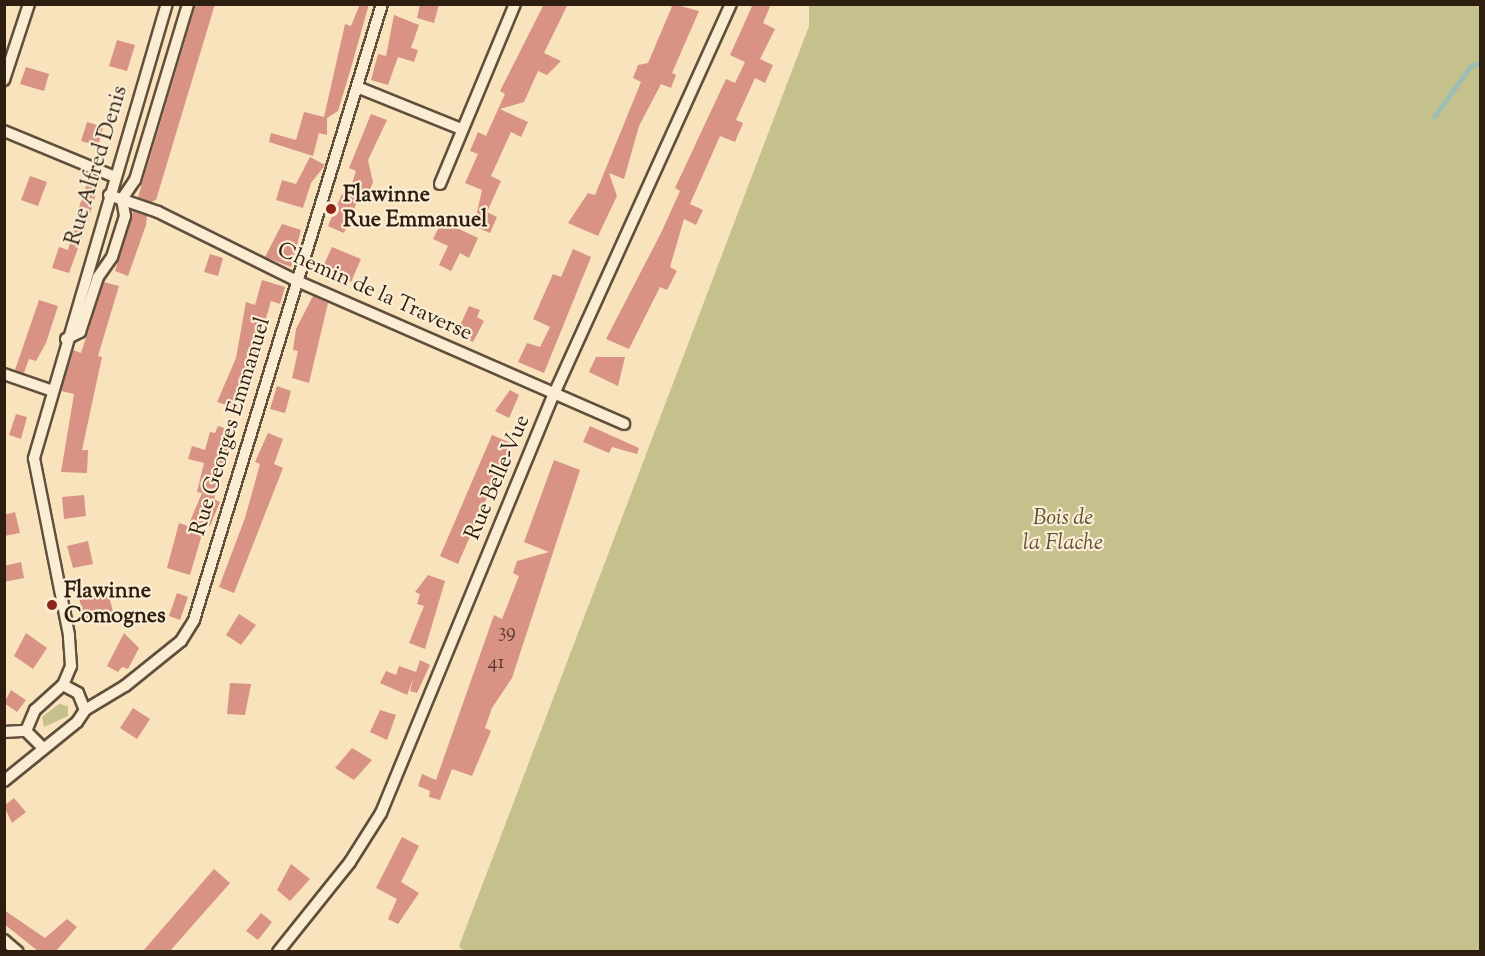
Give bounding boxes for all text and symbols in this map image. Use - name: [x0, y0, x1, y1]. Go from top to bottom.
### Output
- street label: Rue Alfred Denis: [61, 83, 135, 249]
- place label: Flawinne Rue Emmanuel: [343, 183, 487, 234]
- marker: Flawinne Rue Emmanuel: [324, 202, 338, 216]
- street label: Chemin de la Traverse: [272, 238, 476, 348]
- street label: Rue Georges Emmanuel: [186, 315, 278, 539]
- street label: Rue Belle-Vue: [461, 412, 537, 544]
- park label: Bois de la Flache: [1023, 506, 1103, 558]
- place label: Flawinne Comognes: [64, 579, 166, 630]
- marker: Flawinne Comognes: [45, 598, 59, 612]
- house number: 39: [498, 620, 516, 644]
- house number: 41: [488, 651, 504, 675]

